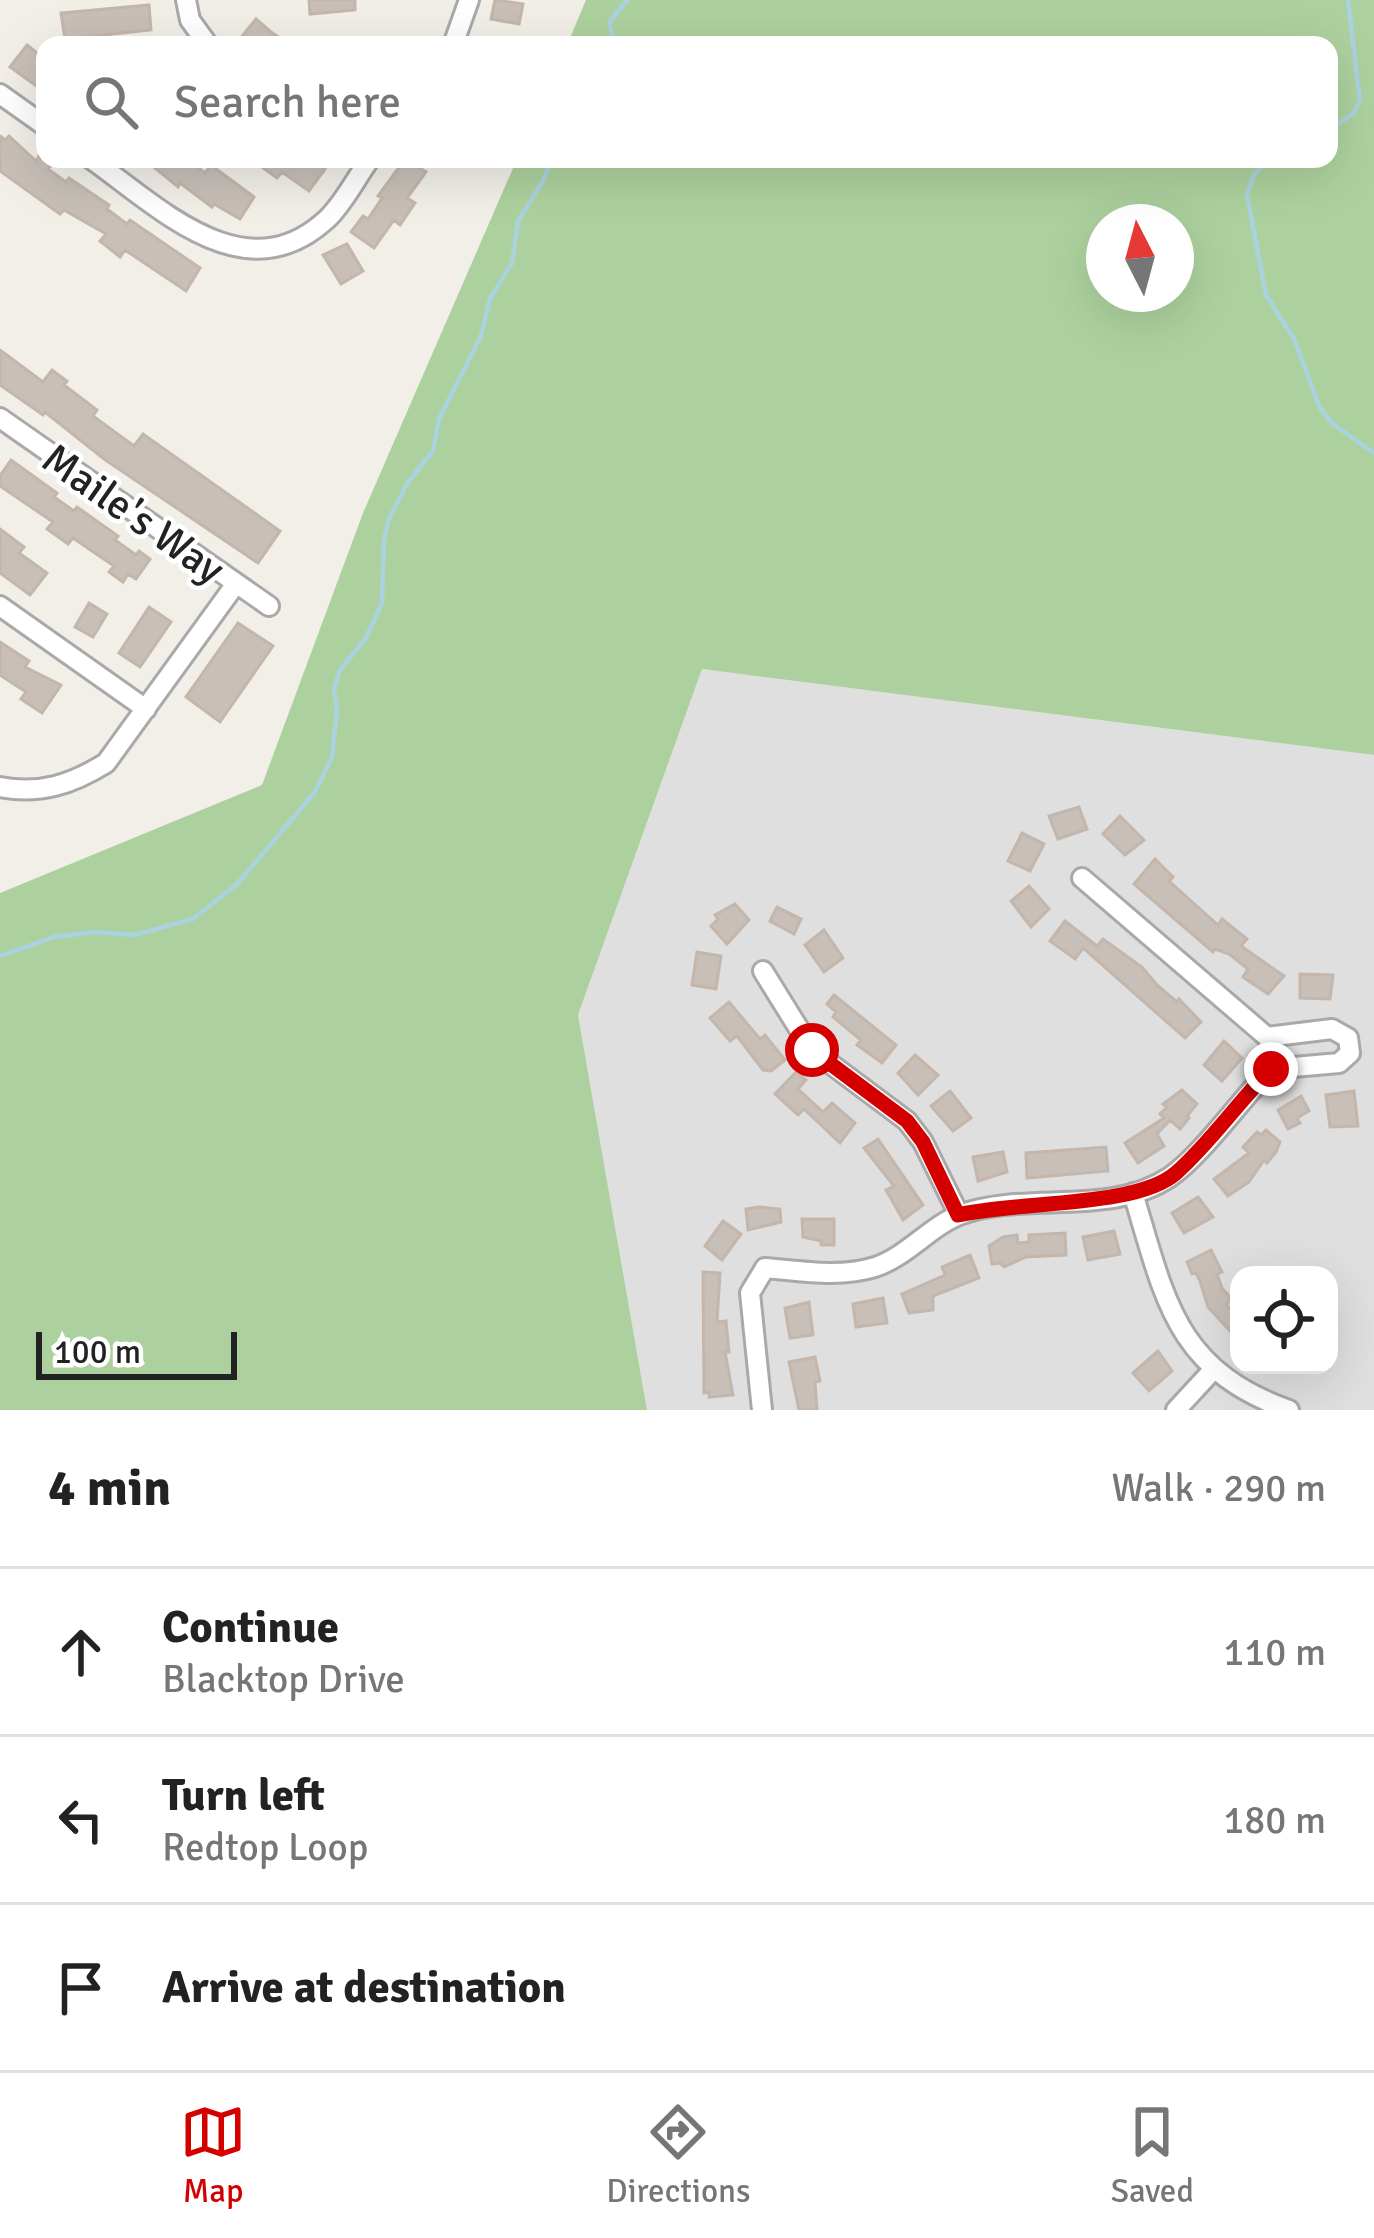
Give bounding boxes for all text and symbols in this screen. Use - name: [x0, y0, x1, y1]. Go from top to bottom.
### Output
- search box: [36, 36, 1338, 168]
- icon: search: [78, 69, 144, 135]
- text: Search here: [174, 75, 401, 130]
- north arrow: [1086, 204, 1194, 312]
- street label: Maile's Way: [32, 433, 234, 596]
- route start: [785, 1023, 839, 1077]
- route end: [1244, 1042, 1298, 1096]
- map controls: [1230, 1266, 1338, 1374]
- button: locate: [1230, 1266, 1338, 1374]
- scale bar: [36, 1326, 237, 1379]
- text: 100 m: [54, 1332, 141, 1373]
- text: 4 min: [48, 1457, 171, 1520]
- text: Walk · 290 m: [1112, 1464, 1326, 1512]
- text: Continue: [162, 1600, 339, 1655]
- icon: ahead: [48, 1619, 114, 1685]
- text: 110 m: [1223, 1628, 1326, 1676]
- text: Blacktop Drive: [162, 1655, 405, 1703]
- text: Turn left: [162, 1768, 325, 1823]
- icon: left: [48, 1787, 114, 1853]
- text: 180 m: [1223, 1796, 1326, 1844]
- text: Redtop Loop: [162, 1823, 369, 1871]
- icon: arrive: [48, 1955, 114, 2021]
- text: Arrive at destination: [162, 1960, 566, 2015]
- tab: Map: [180, 2099, 246, 2212]
- tab: Directions: [606, 2099, 751, 2212]
- tab: Saved: [1111, 2099, 1194, 2212]

